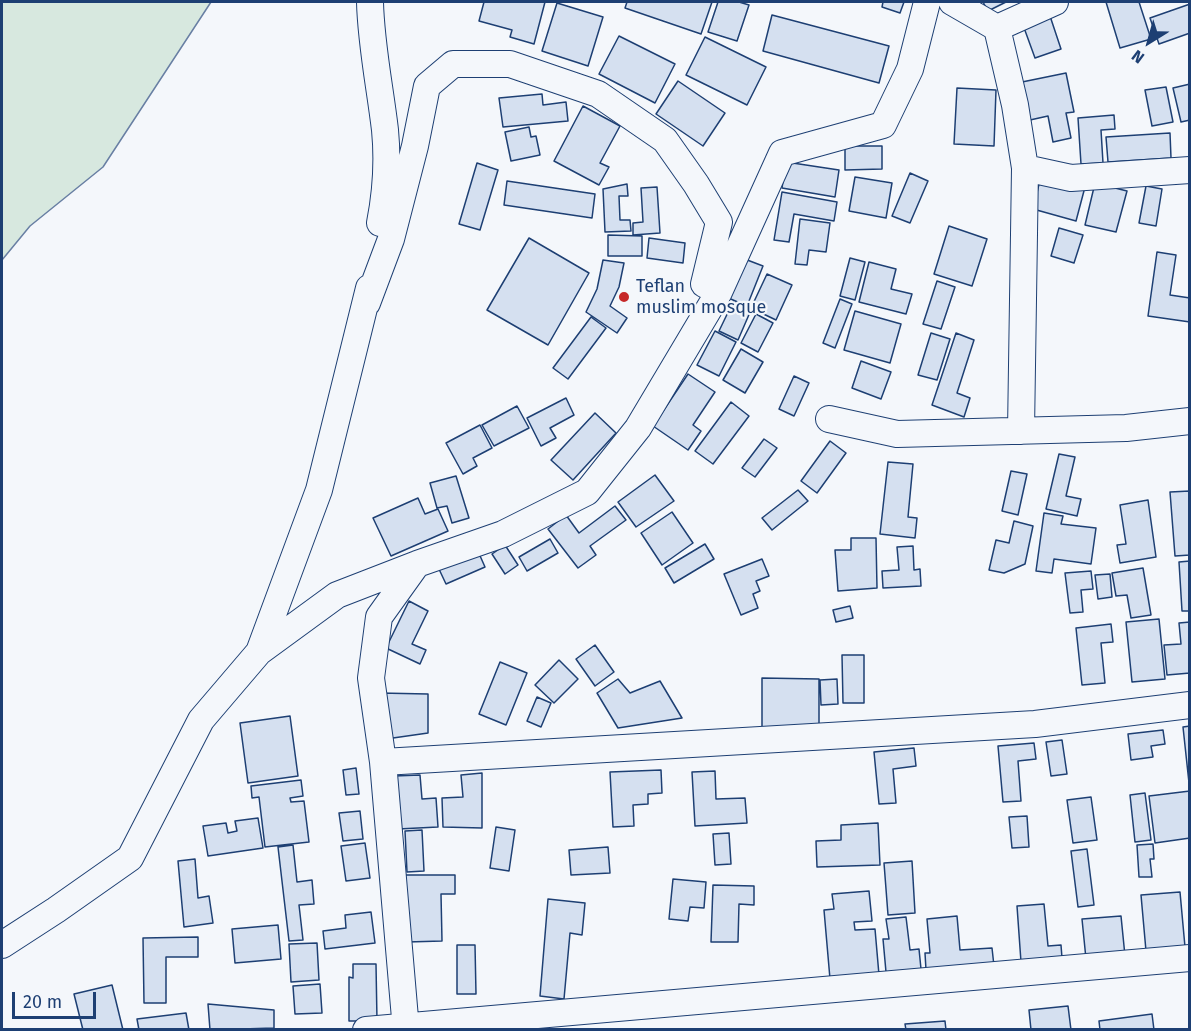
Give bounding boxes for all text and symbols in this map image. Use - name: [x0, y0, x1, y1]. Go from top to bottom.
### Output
- north arrow: [1119, 12, 1179, 72]
- text: N: [1128, 46, 1148, 68]
- place label: Teflan muslim mosque: [636, 276, 766, 318]
- marker: Teflan muslim mosque: [617, 290, 631, 304]
- scale bar: [15, 980, 99, 1018]
- text: 20 m: [23, 991, 62, 1013]

